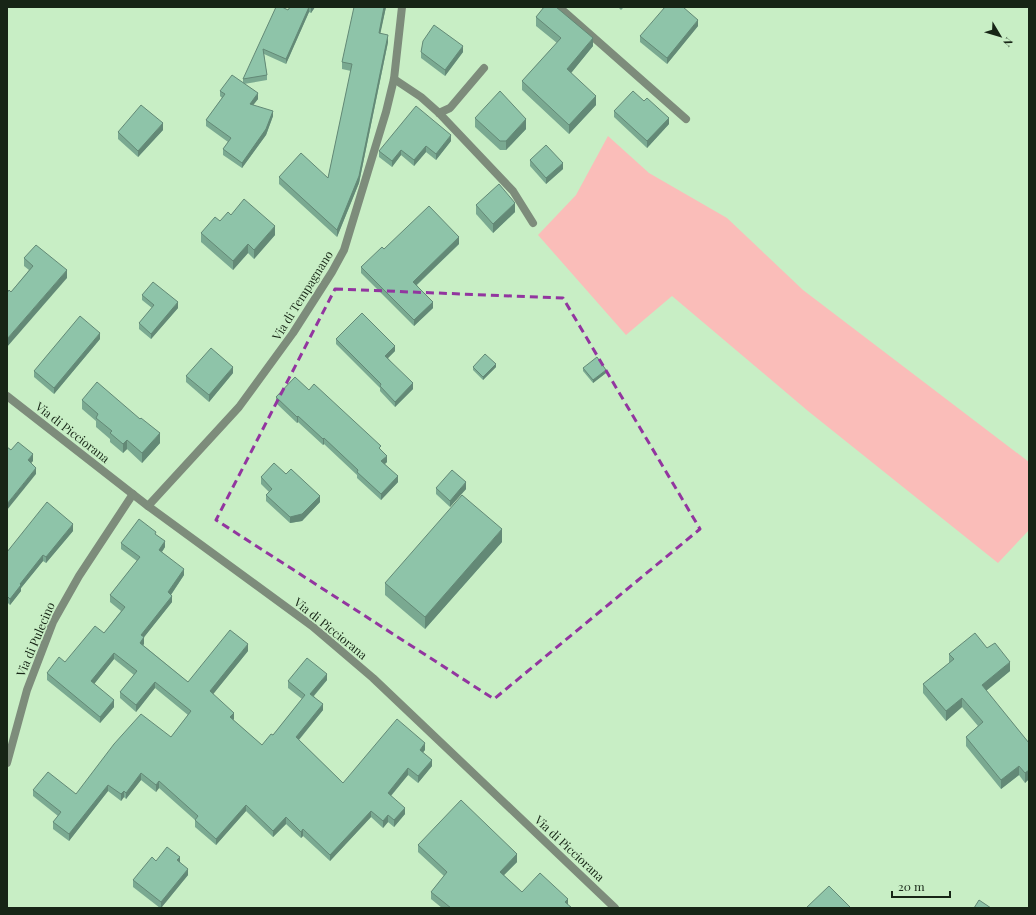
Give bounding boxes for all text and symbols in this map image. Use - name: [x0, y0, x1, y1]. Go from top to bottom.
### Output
- north arrow: [980, 16, 1020, 56]
- text: N: [1000, 35, 1017, 50]
- street label: Via di Tempagnano: [268, 247, 336, 344]
- street label: Via di Picciorana: [32, 397, 113, 466]
- street label: Via di Picciorana: [290, 593, 371, 662]
- street label: Via di Pulecino: [12, 599, 58, 680]
- street label: Via di Picciorana: [531, 811, 608, 884]
- scale bar: [892, 873, 950, 899]
- text: 20 m: [898, 878, 925, 894]

